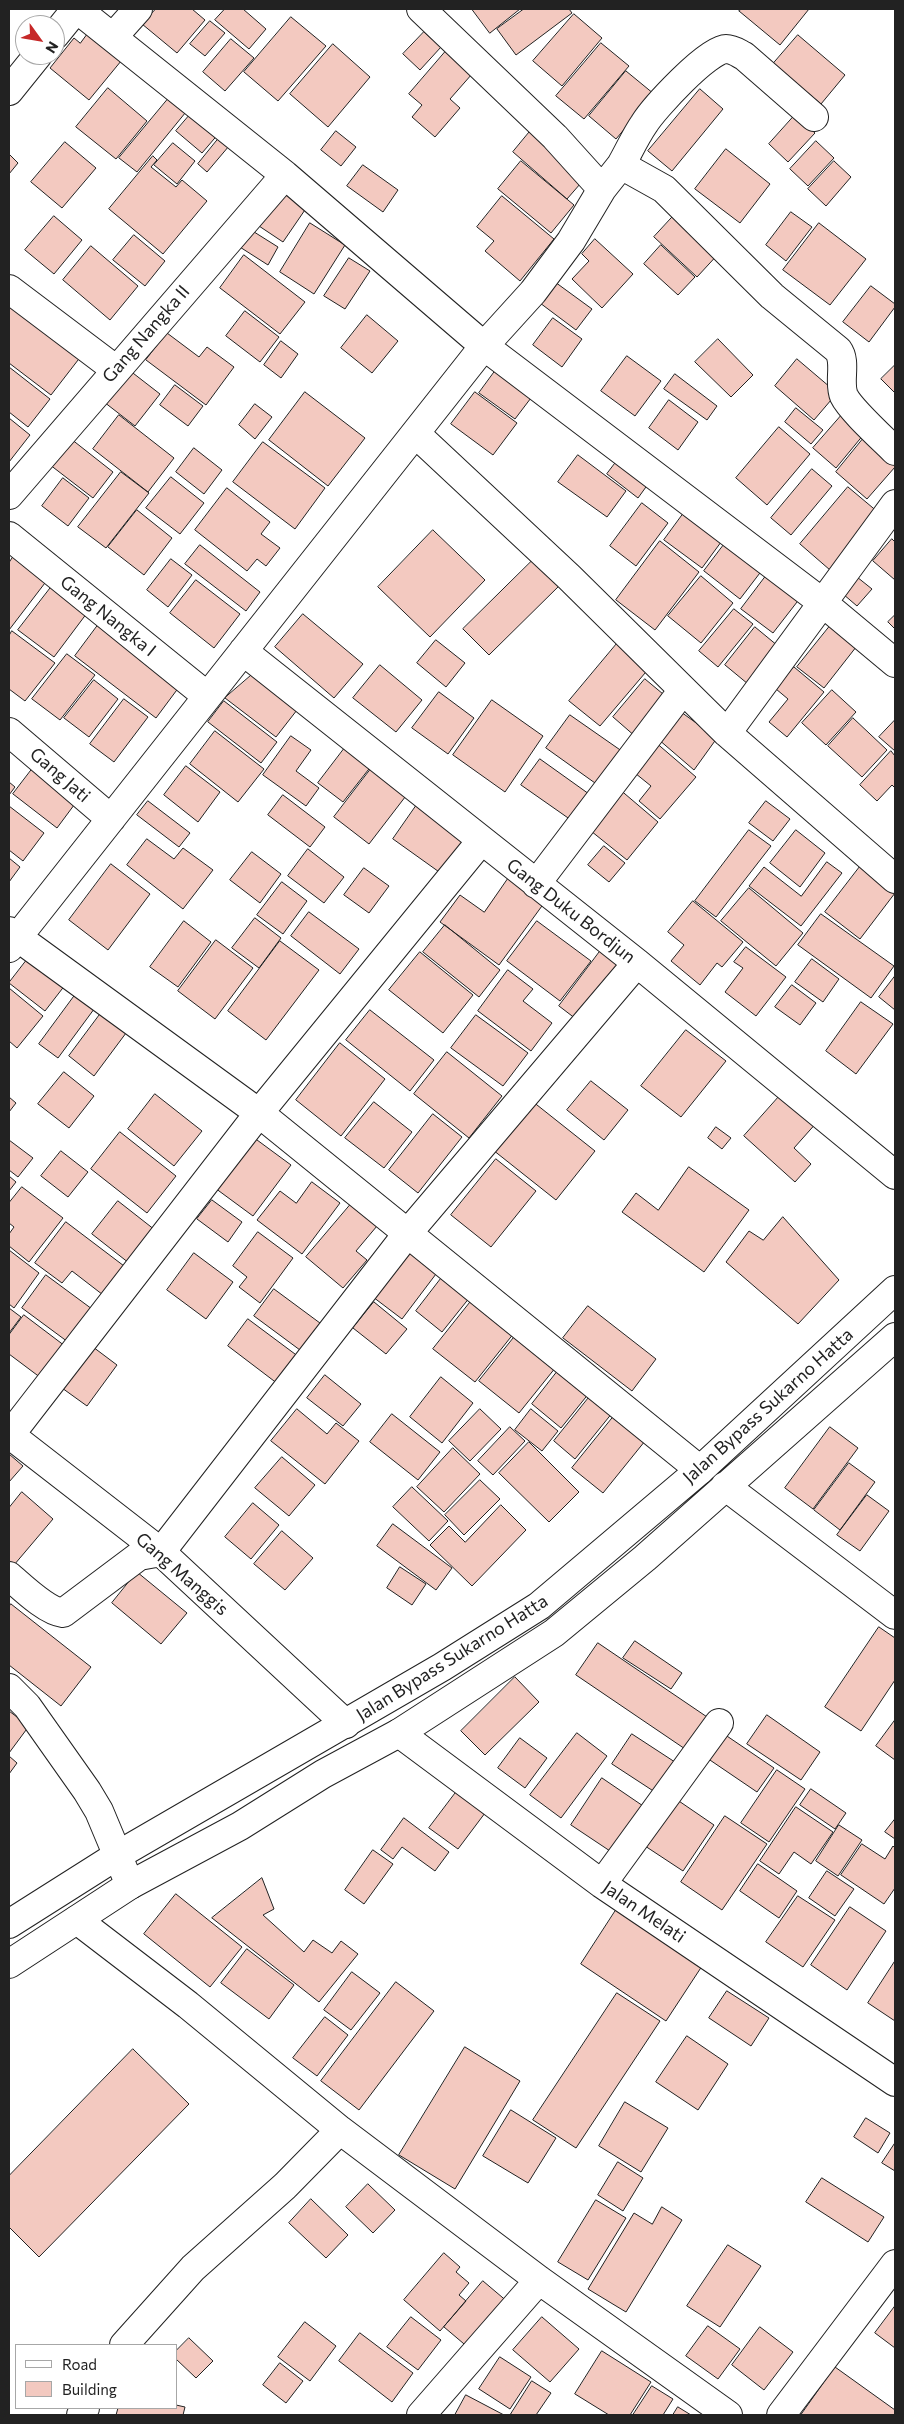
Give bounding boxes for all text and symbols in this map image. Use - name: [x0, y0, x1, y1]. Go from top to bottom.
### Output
- north arrow: [15, 15, 65, 65]
- text: N: [42, 39, 62, 57]
- street label: Gang Nangka II: [98, 281, 194, 387]
- street label: Gang Nangka I: [56, 571, 160, 661]
- street label: Gang Jati: [25, 743, 95, 807]
- street label: Gang Duku Bordjun: [502, 854, 640, 968]
- street label: Jalan Bypass Sukarno Hatta: [678, 1324, 858, 1488]
- street label: Gang Manggis: [131, 1528, 233, 1620]
- street label: Jalan Bypass Sukarno Hatta: [352, 1590, 552, 1726]
- street label: Jalan Melati: [599, 1876, 689, 1948]
- legend: [15, 2344, 178, 2409]
- text: Road: [62, 2355, 97, 2373]
- text: Building: [62, 2380, 117, 2398]

